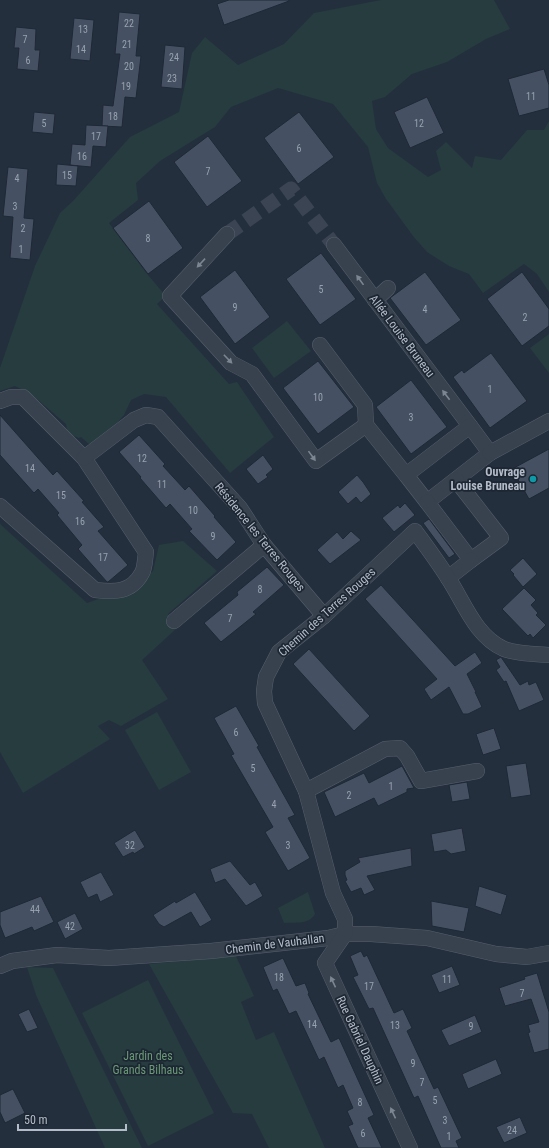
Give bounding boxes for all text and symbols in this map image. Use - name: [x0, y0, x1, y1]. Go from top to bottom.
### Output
- house number: 22: [124, 18, 134, 29]
- house number: 13: [78, 24, 88, 35]
- house number: 7: [23, 34, 28, 45]
- house number: 21: [122, 39, 132, 50]
- house number: 14: [76, 44, 86, 55]
- house number: 24: [169, 52, 179, 63]
- house number: 6: [26, 55, 31, 66]
- house number: 20: [124, 61, 134, 72]
- house number: 23: [167, 73, 177, 84]
- house number: 19: [121, 81, 131, 92]
- house number: 11: [526, 91, 536, 102]
- house number: 18: [108, 111, 118, 122]
- house number: 5: [42, 118, 47, 129]
- house number: 12: [414, 118, 424, 129]
- house number: 17: [91, 131, 101, 142]
- house number: 6: [297, 143, 302, 154]
- house number: 16: [77, 151, 87, 162]
- house number: 7: [206, 166, 211, 177]
- house number: 15: [62, 170, 72, 181]
- house number: 4: [15, 173, 20, 184]
- house number: 3: [13, 201, 18, 212]
- house number: 2: [21, 223, 26, 234]
- house number: 8: [146, 233, 151, 244]
- house number: 1: [19, 244, 23, 255]
- one-way arrow: [196, 258, 206, 268]
- one-way arrow: [356, 275, 364, 285]
- house number: 5: [319, 284, 324, 295]
- street label: Allée Louise Bruneau: [366, 292, 438, 380]
- house number: 9: [233, 302, 238, 313]
- house number: 4: [423, 304, 428, 315]
- house number: 2: [523, 312, 528, 323]
- one-way arrow: [223, 354, 233, 364]
- house number: 1: [488, 384, 492, 395]
- one-way arrow: [442, 390, 451, 401]
- house number: 10: [313, 392, 323, 403]
- house number: 3: [409, 412, 414, 423]
- one-way arrow: [307, 450, 316, 461]
- house number: 12: [137, 453, 147, 464]
- house number: 14: [25, 463, 35, 474]
- place label: Ouvrage Louise Bruneau: [451, 465, 525, 493]
- marker: Ouvrage Louise Bruneau: [528, 474, 538, 484]
- house number: 11: [157, 479, 167, 490]
- street label: Résidence les Terres Rouges: [212, 480, 308, 594]
- house number: 15: [56, 490, 66, 501]
- house number: 10: [188, 505, 198, 516]
- house number: 16: [75, 516, 85, 527]
- house number: 9: [211, 531, 216, 542]
- house number: 17: [98, 552, 108, 563]
- street label: Chemin des Terres Rouges: [276, 565, 378, 659]
- house number: 8: [258, 584, 263, 595]
- house number: 7: [228, 613, 233, 624]
- house number: 6: [234, 727, 239, 738]
- house number: 5: [251, 763, 256, 774]
- house number: 1: [389, 781, 393, 792]
- house number: 2: [347, 790, 352, 801]
- house number: 4: [272, 799, 277, 810]
- house number: 32: [125, 840, 135, 851]
- house number: 3: [286, 840, 291, 851]
- house number: 44: [30, 904, 40, 915]
- house number: 42: [65, 921, 75, 932]
- street label: Chemin de Vauhallan: [225, 931, 325, 957]
- house number: 18: [274, 972, 284, 983]
- house number: 11: [442, 974, 452, 985]
- one-way arrow: [330, 976, 336, 987]
- house number: 17: [364, 981, 374, 992]
- house number: 7: [520, 988, 525, 999]
- street label: Rue Gabriel Dauphin: [333, 994, 387, 1086]
- house number: 14: [307, 1019, 317, 1030]
- house number: 13: [390, 1020, 400, 1031]
- house number: 9: [469, 1021, 474, 1032]
- park label: Jardin des Grands Bilhaus: [112, 1049, 184, 1077]
- house number: 9: [411, 1058, 416, 1069]
- house number: 7: [420, 1077, 425, 1088]
- house number: 5: [433, 1095, 438, 1106]
- house number: 8: [358, 1097, 363, 1108]
- scale bar: [18, 1106, 126, 1132]
- one-way arrow: [390, 1107, 396, 1118]
- text: 50 m: [24, 1113, 48, 1127]
- house number: 3: [443, 1115, 448, 1126]
- house number: 24: [507, 1125, 517, 1136]
- house number: 6: [361, 1128, 366, 1139]
- house number: 1: [447, 1131, 451, 1142]

